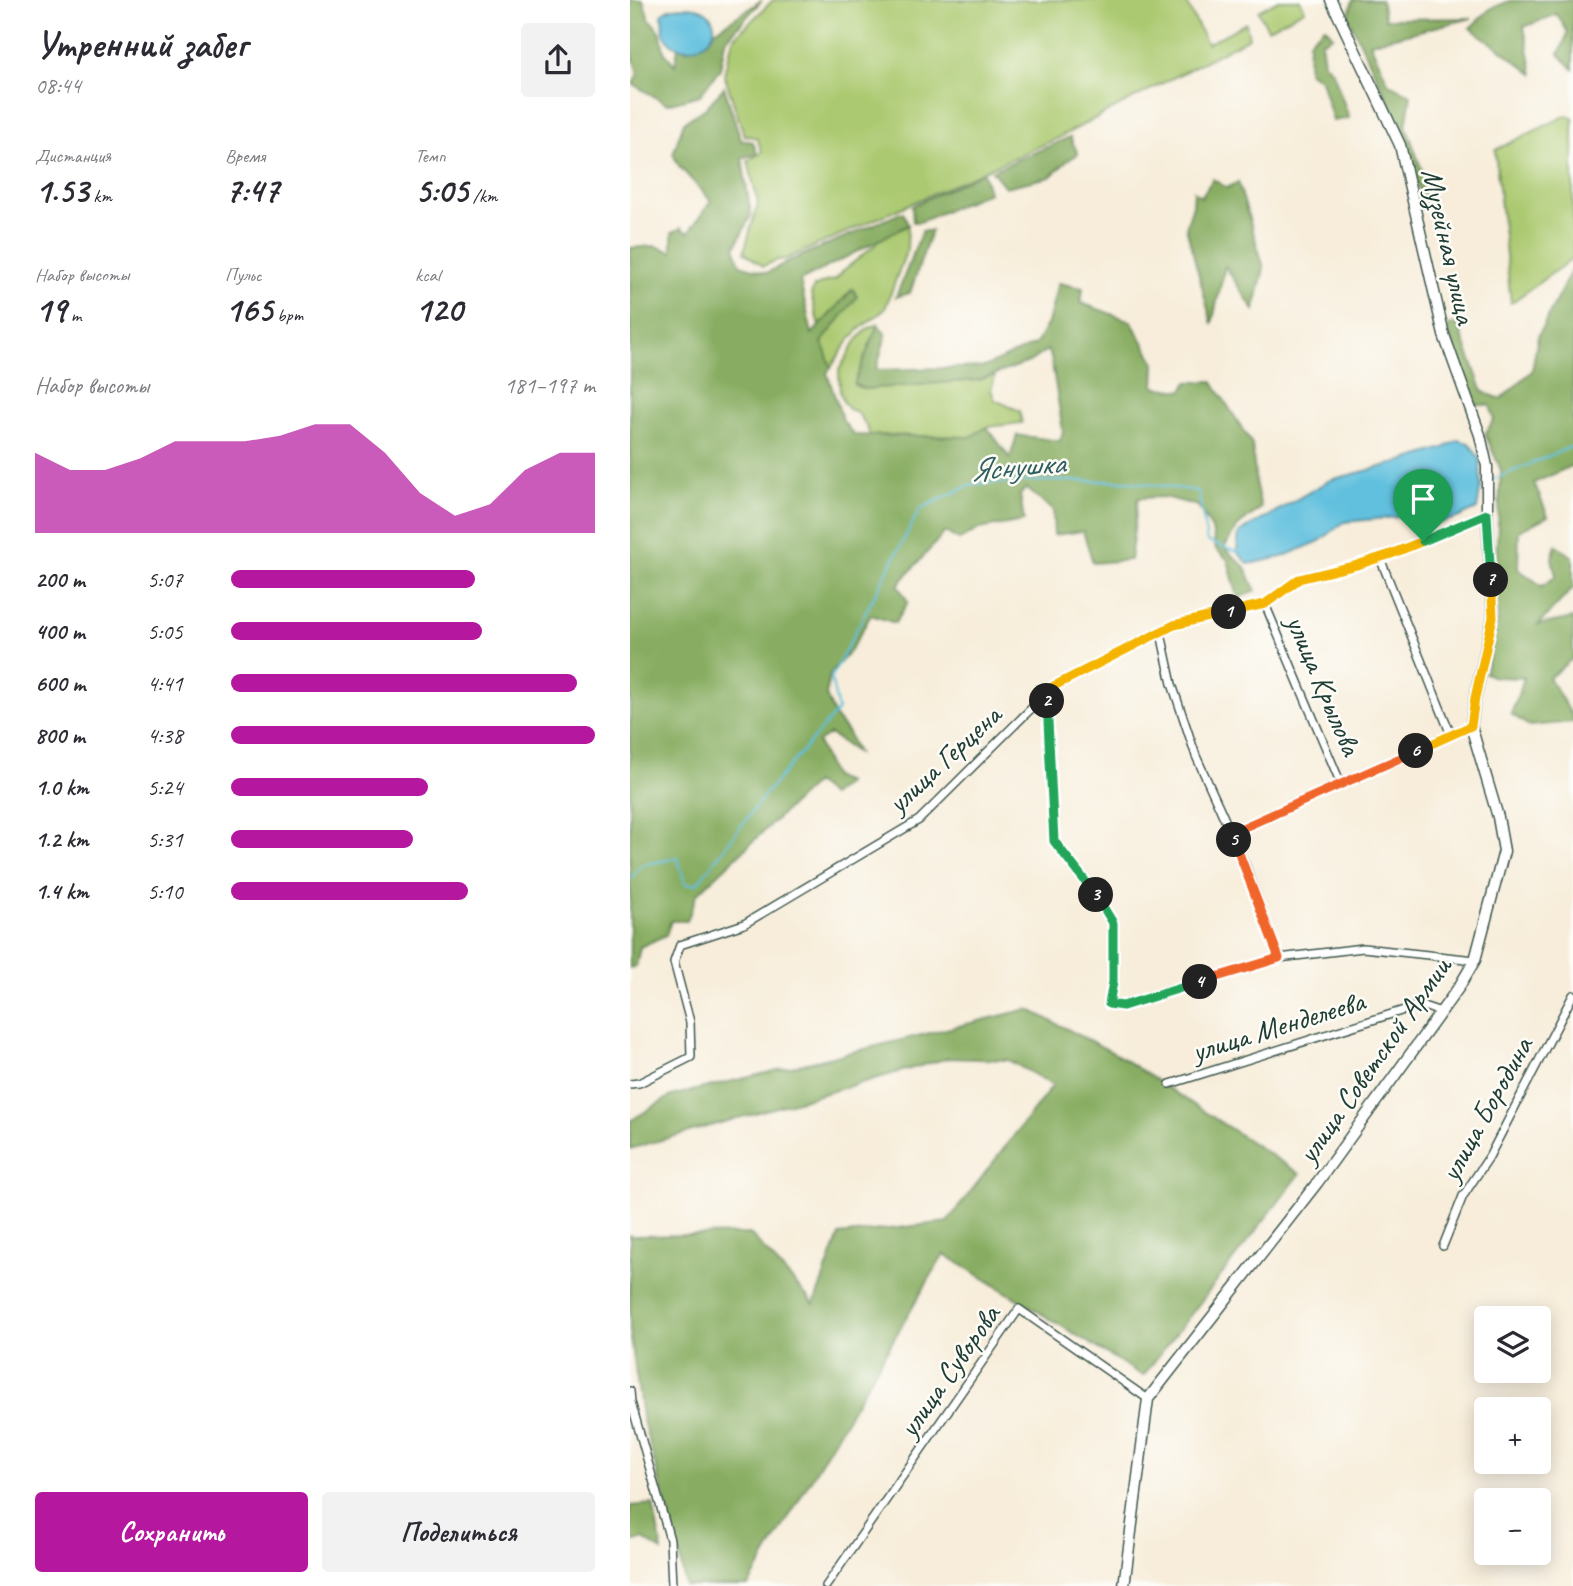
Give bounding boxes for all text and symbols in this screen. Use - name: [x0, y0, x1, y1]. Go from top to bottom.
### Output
- text: Утренний забег: [35, 21, 247, 68]
- button: share: [521, 23, 595, 97]
- text: 08:44: [35, 71, 81, 100]
- text: Дистанция: [35, 144, 111, 168]
- text: Время: [225, 144, 265, 168]
- text: Темп: [415, 144, 446, 168]
- street label: Музейная улица: [1413, 165, 1486, 329]
- text: 1.53: [35, 168, 89, 213]
- text: 7:47: [225, 168, 279, 213]
- text: 5:05: [415, 168, 468, 213]
- text: km: [89, 184, 112, 208]
- text: /km: [468, 184, 498, 208]
- text: Набор высоты: [35, 263, 129, 287]
- text: Пульс: [225, 263, 262, 287]
- text: kcal: [415, 263, 440, 287]
- text: 19: [35, 287, 66, 332]
- text: 165: [225, 287, 272, 332]
- text: 120: [415, 287, 462, 332]
- text: m: [66, 303, 81, 327]
- text: bpm: [272, 303, 303, 327]
- text: Набор высоты: [35, 371, 149, 400]
- text: 181–197 m: [504, 371, 595, 400]
- water label: Яснушка: [968, 442, 1069, 491]
- pin: [1393, 469, 1453, 541]
- icon: arrive: [1404, 480, 1442, 518]
- pin: 7: [1474, 562, 1508, 598]
- text: 200 m: [35, 565, 85, 594]
- text: 5:07: [147, 565, 183, 594]
- text: 7: [1486, 567, 1495, 591]
- pin: 1: [1212, 594, 1246, 630]
- text: 1: [1224, 599, 1233, 623]
- street label: улица Крылова: [1277, 607, 1371, 763]
- text: 400 m: [35, 617, 85, 646]
- text: 5:05: [147, 617, 183, 646]
- text: 600 m: [35, 669, 85, 698]
- text: 4:41: [147, 669, 183, 698]
- pin: 2: [1030, 684, 1064, 718]
- text: 2: [1042, 688, 1051, 712]
- street label: улица Герцена: [878, 695, 1011, 823]
- text: 800 m: [35, 721, 85, 750]
- text: 4:38: [147, 721, 183, 750]
- pin: 6: [1398, 734, 1434, 768]
- text: 6: [1411, 738, 1420, 762]
- text: 1.0 km: [35, 773, 89, 802]
- text: 5:24: [147, 773, 183, 802]
- pin: 5: [1216, 822, 1252, 858]
- text: 1.2 km: [35, 825, 89, 854]
- text: 5:31: [147, 825, 183, 854]
- text: 5: [1229, 827, 1238, 851]
- text: 1.4 km: [35, 877, 89, 906]
- text: 5:10: [147, 877, 183, 906]
- pin: 3: [1078, 878, 1114, 912]
- text: 3: [1091, 882, 1100, 906]
- street label: улица Советской Армии: [1287, 948, 1460, 1172]
- pin: 4: [1182, 964, 1218, 1000]
- text: 4: [1195, 969, 1204, 993]
- street label: улица Менделеева: [1185, 981, 1371, 1071]
- street label: улица Бородина: [1430, 1029, 1542, 1190]
- street label: улица Суворова: [888, 1296, 1010, 1446]
- map controls: [1474, 1306, 1551, 1565]
- button: layers: [1474, 1306, 1551, 1383]
- button: +: [1474, 1397, 1551, 1474]
- button: −: [1474, 1488, 1551, 1565]
- button: Сохранить: [35, 1492, 308, 1572]
- button: Поделиться: [322, 1492, 595, 1572]

